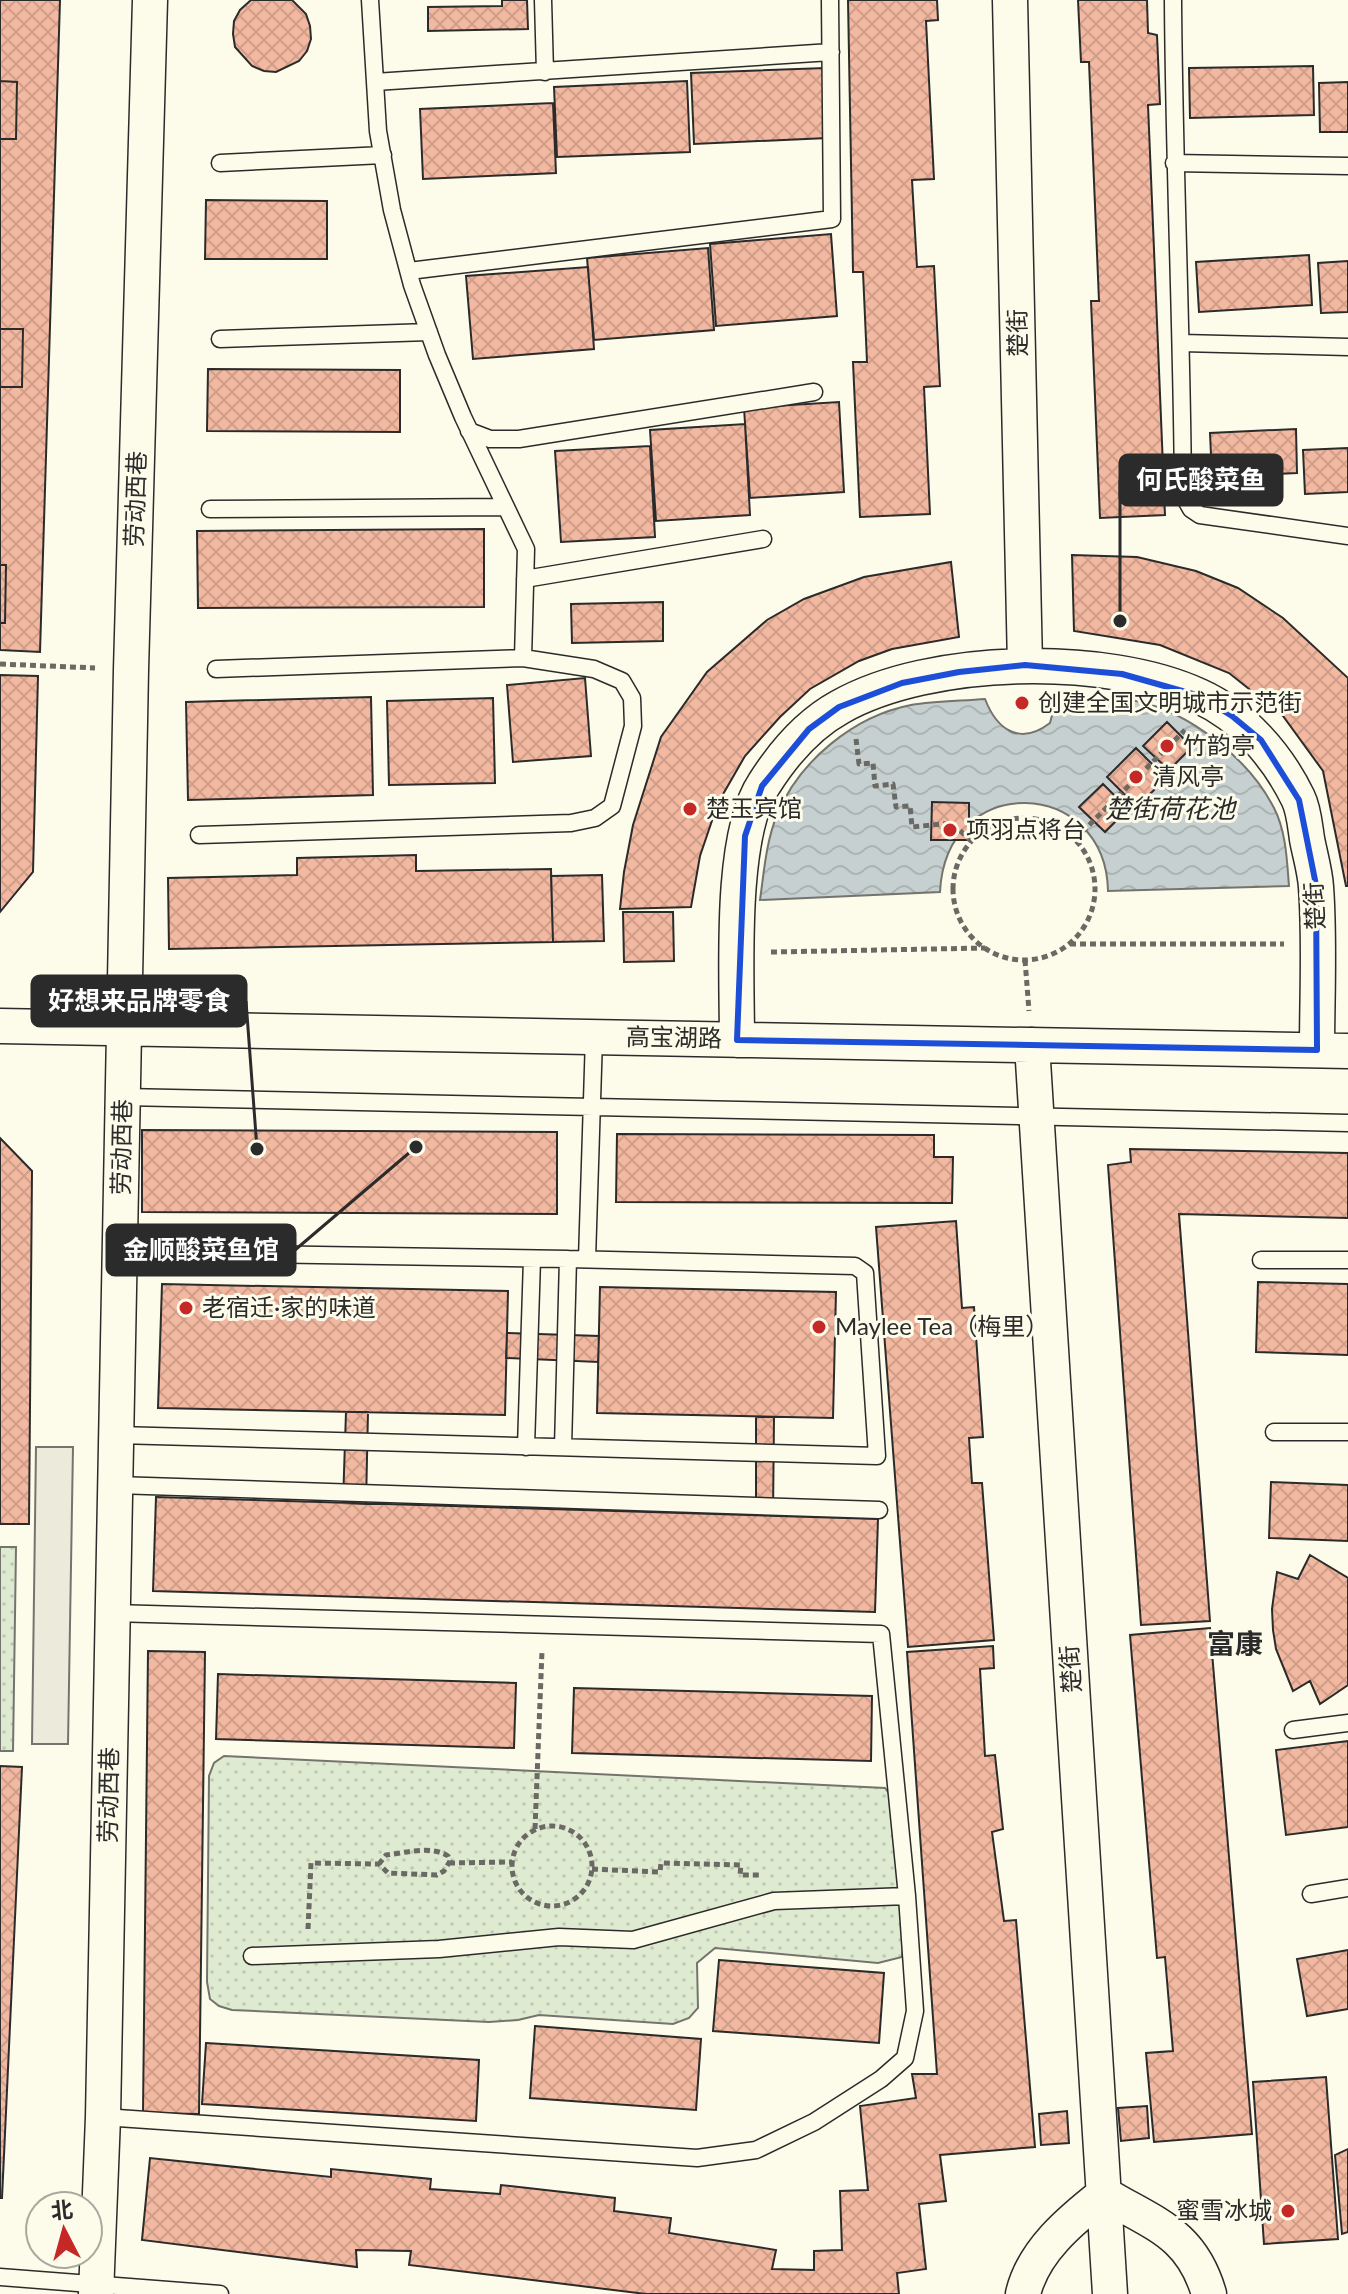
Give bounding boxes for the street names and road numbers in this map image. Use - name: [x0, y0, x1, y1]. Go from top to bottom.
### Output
- street label: 楚街: [1002, 309, 1031, 357]
- street label: 劳动西巷: [118, 450, 151, 547]
- street label: 楚街: [1298, 881, 1329, 931]
- street label: 高宝湖路: [626, 1021, 722, 1052]
- street label: 劳动西巷: [105, 1099, 136, 1195]
- street label: 楚街: [1053, 1644, 1086, 1694]
- street label: 劳动西巷: [92, 1747, 123, 1843]

